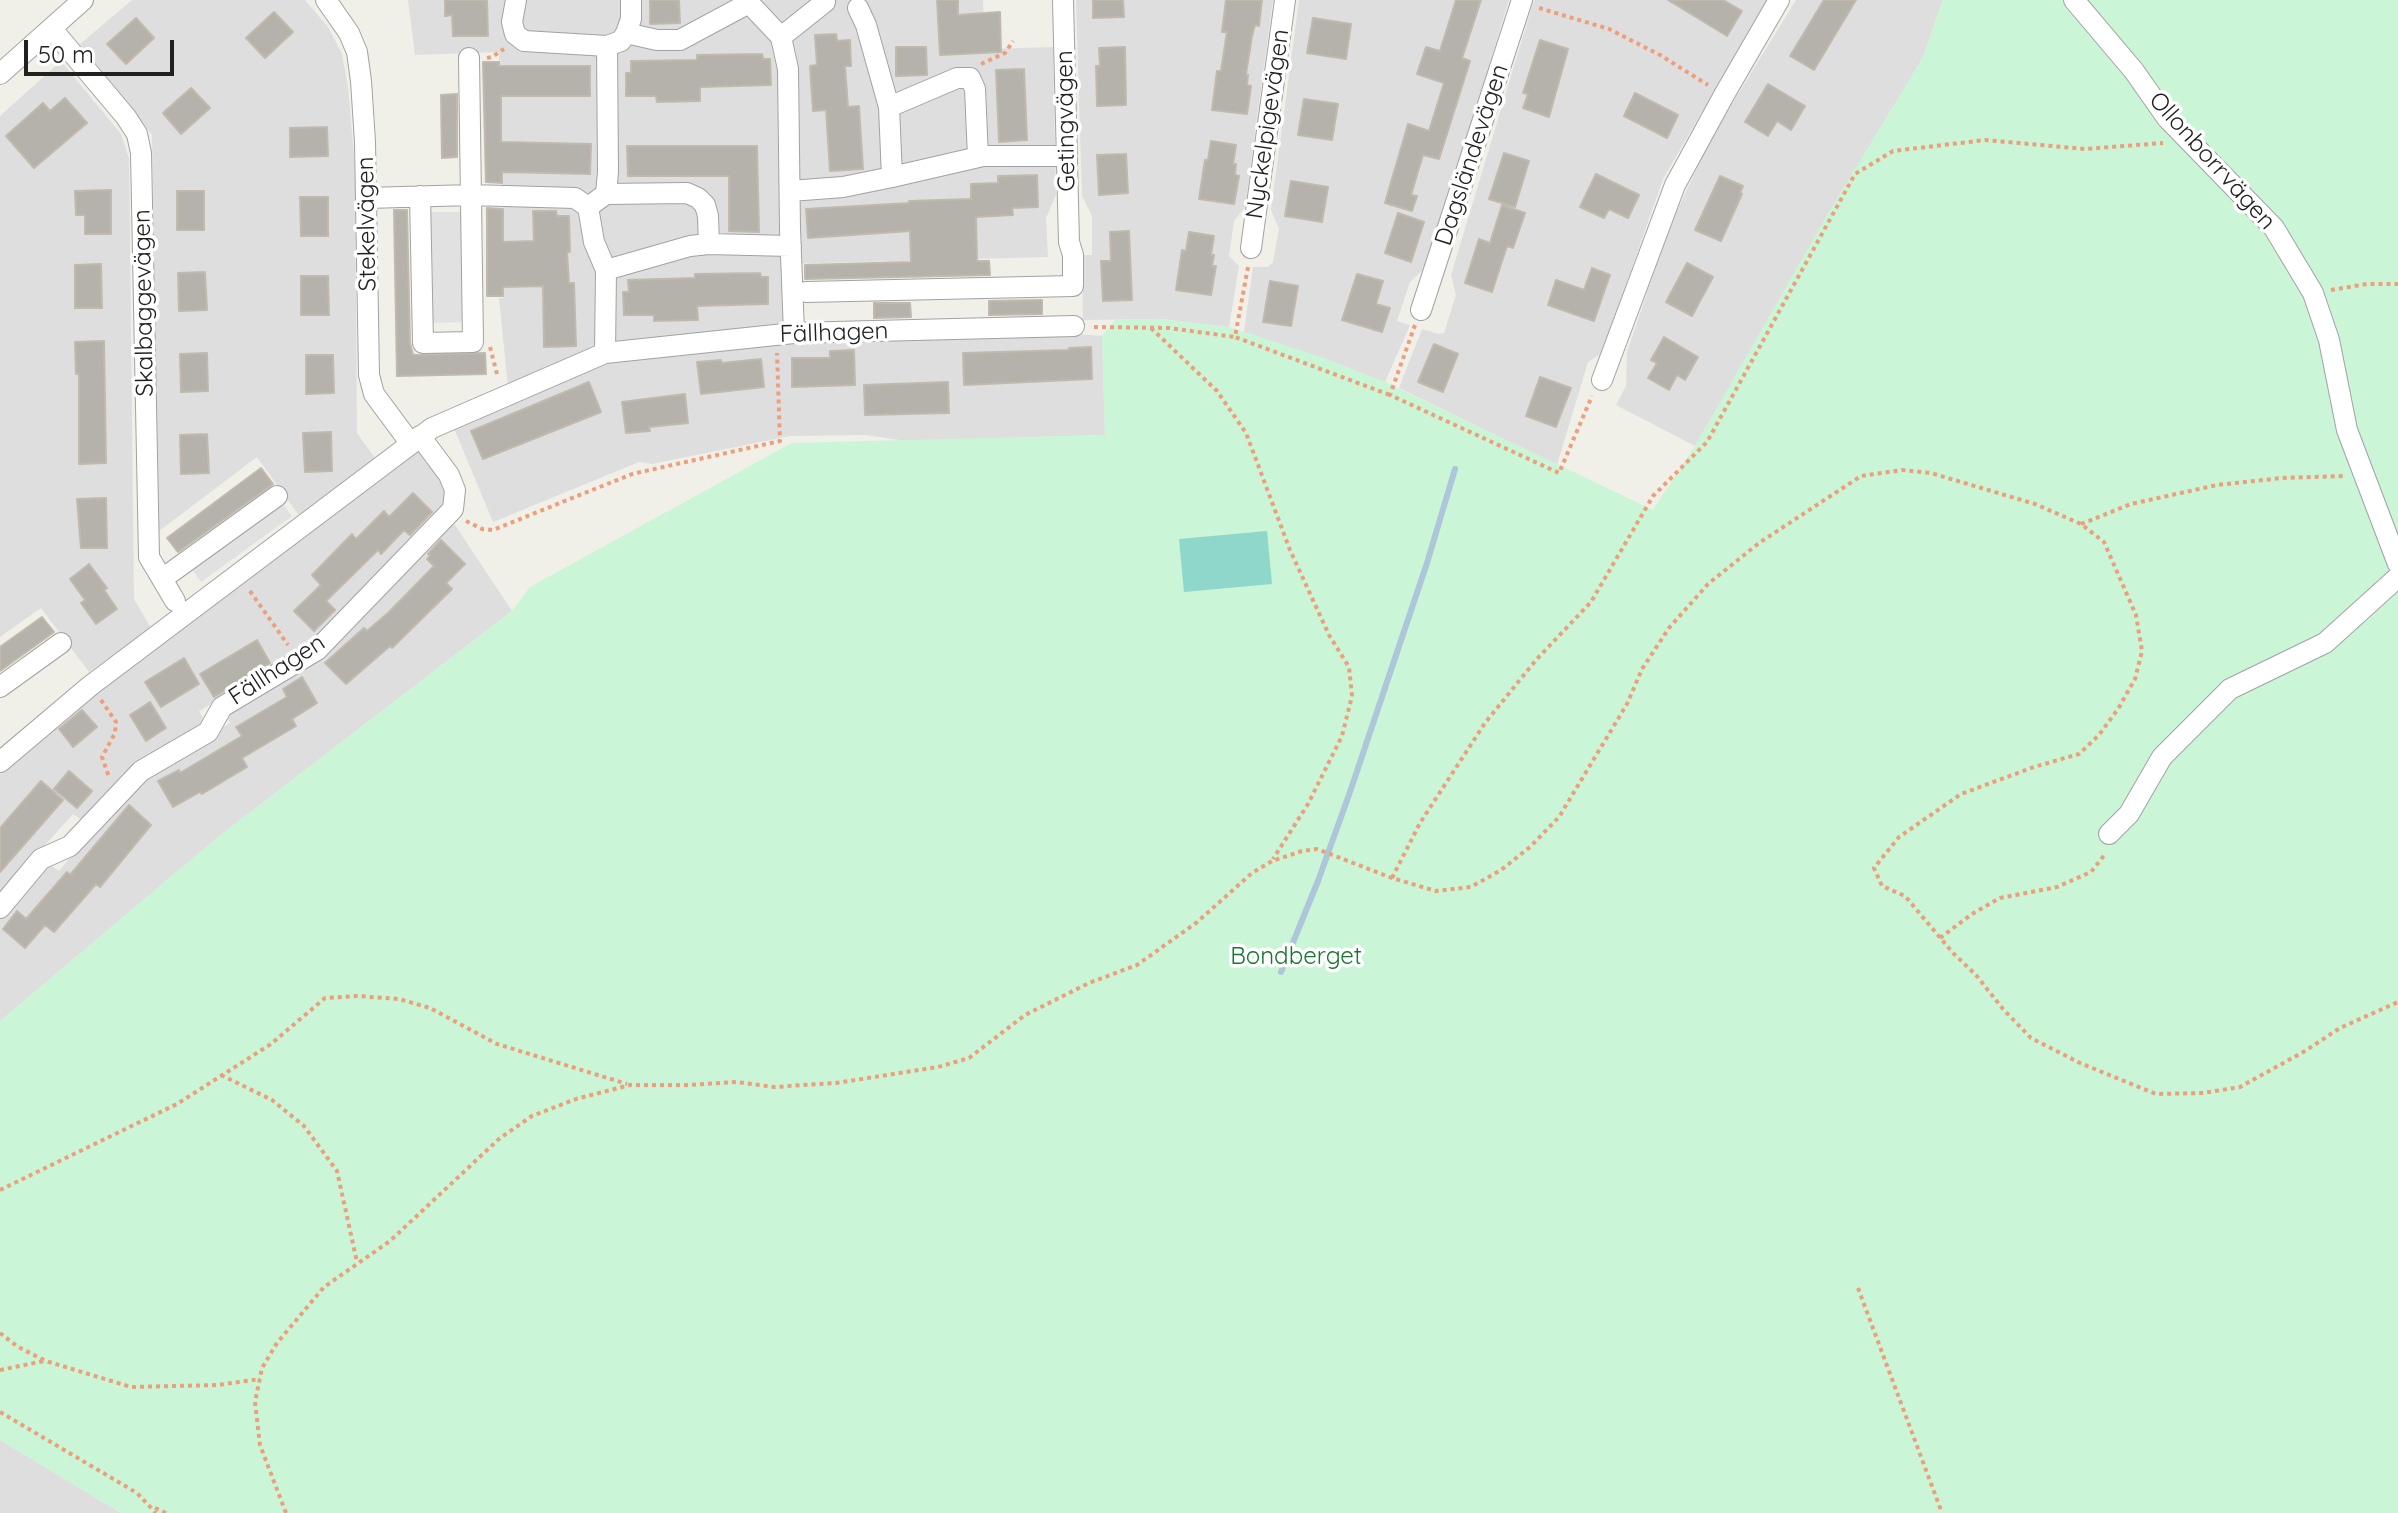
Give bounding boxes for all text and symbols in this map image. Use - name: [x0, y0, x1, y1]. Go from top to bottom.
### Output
- scale bar: [28, 24, 178, 74]
- street label: Nyckelpigevägen: [1240, 27, 1296, 221]
- text: 50 m: [38, 39, 94, 69]
- street label: Getingvägen: [1050, 50, 1082, 192]
- street label: Dagsländevägen: [1429, 61, 1515, 249]
- street label: Ollonborrvägen: [2143, 86, 2281, 236]
- street label: Stekelvägen: [351, 156, 383, 292]
- street label: Skalbaggevägen: [128, 209, 160, 397]
- street label: Fällhagen: [779, 317, 889, 349]
- street label: Fällhagen: [224, 628, 330, 712]
- park label: Bondberget: [1230, 943, 1362, 971]

